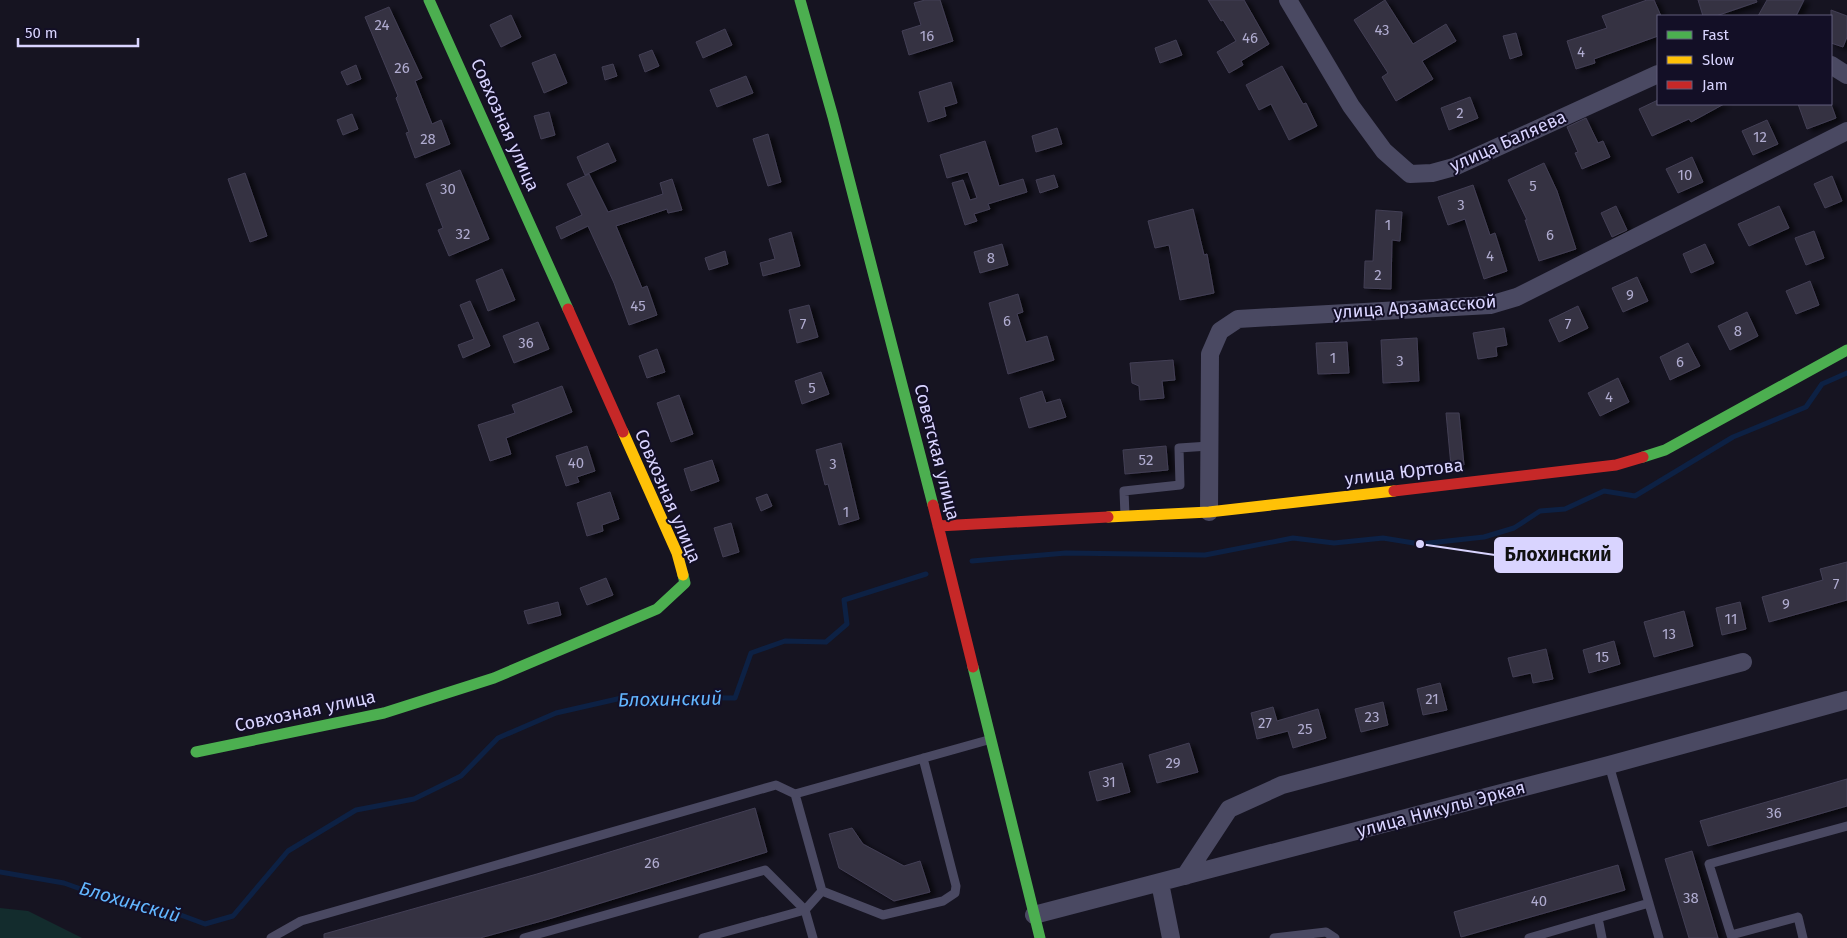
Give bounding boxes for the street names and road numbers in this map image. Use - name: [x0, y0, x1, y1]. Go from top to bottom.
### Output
- street label: Совхозная улица: [466, 55, 544, 195]
- street label: улица Баляева: [1446, 106, 1570, 176]
- street label: улица Арзамасской: [1333, 290, 1497, 324]
- street label: Советская улица: [909, 382, 965, 522]
- street label: Совхозная улица: [630, 426, 706, 566]
- street label: улица Юртова: [1343, 454, 1465, 490]
- street label: Совхозная улица: [233, 685, 377, 737]
- street label: улица Никулы Эркая: [1354, 776, 1528, 842]

